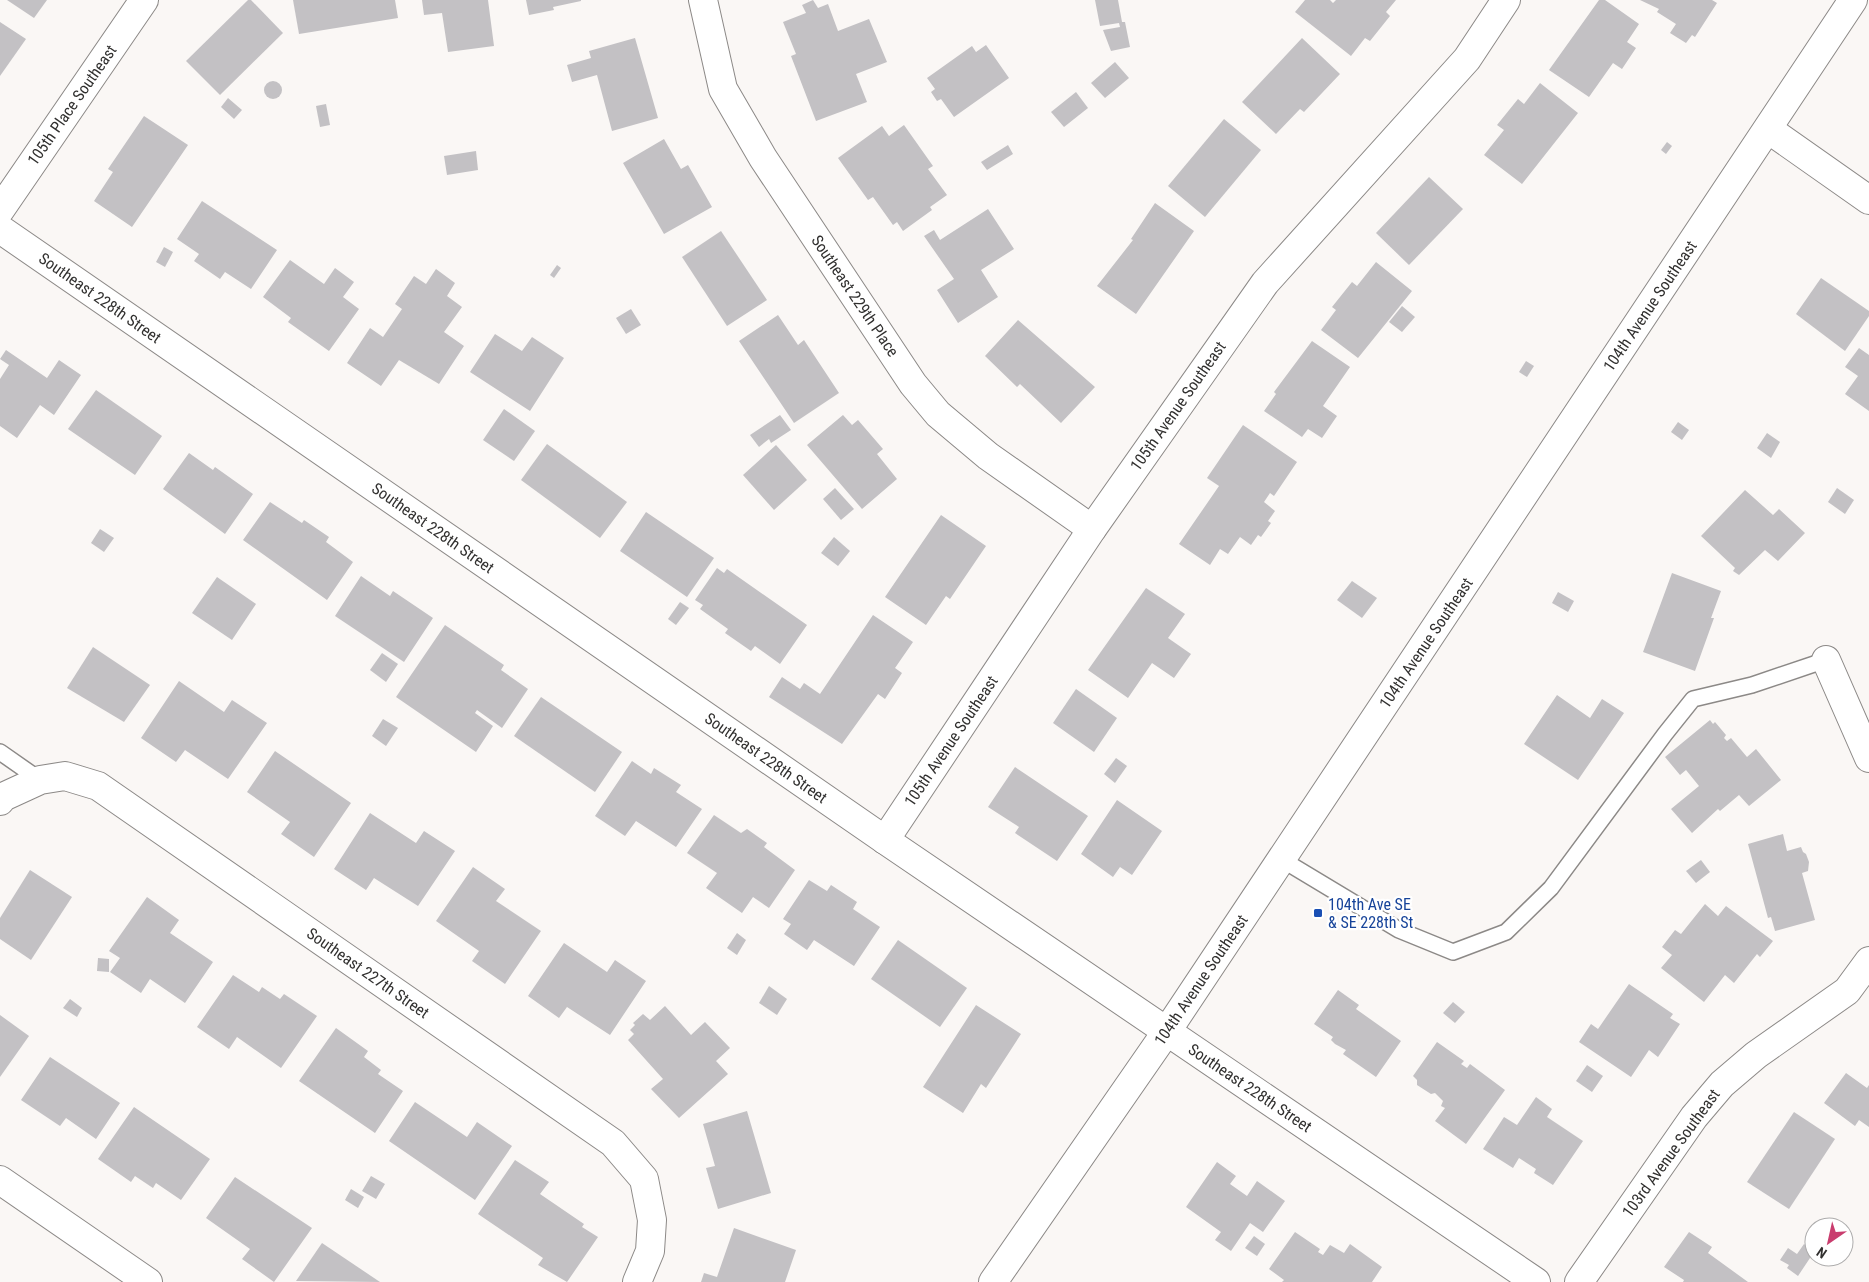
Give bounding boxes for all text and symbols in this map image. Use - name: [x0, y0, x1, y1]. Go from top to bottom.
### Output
- street label: 105th Place Southeast: [23, 41, 121, 169]
- street label: Southeast 229th Place: [807, 232, 903, 360]
- street label: 104th Avenue Southeast: [1599, 237, 1701, 375]
- street label: Southeast 228th Street: [35, 249, 165, 347]
- street label: 105th Avenue Southeast: [1126, 338, 1230, 474]
- street label: Southeast 228th Street: [368, 479, 498, 577]
- street label: 104th Avenue Southeast: [1375, 574, 1477, 712]
- street label: 105th Avenue Southeast: [900, 672, 1002, 810]
- street label: Southeast 228th Street: [701, 709, 831, 807]
- place label: 104th Ave SE & SE 228th St: [1328, 895, 1413, 932]
- marker: 104th Ave SE & SE 228th St: [1312, 907, 1324, 919]
- street label: 104th Avenue Southeast: [1150, 911, 1252, 1049]
- street label: Southeast 227th Street: [303, 924, 433, 1022]
- street label: Southeast 228th Street: [1185, 1040, 1316, 1136]
- street label: 103rd Avenue Southeast: [1618, 1085, 1724, 1221]
- north arrow: [1804, 1217, 1854, 1267]
- text: N: [1814, 1244, 1830, 1262]

